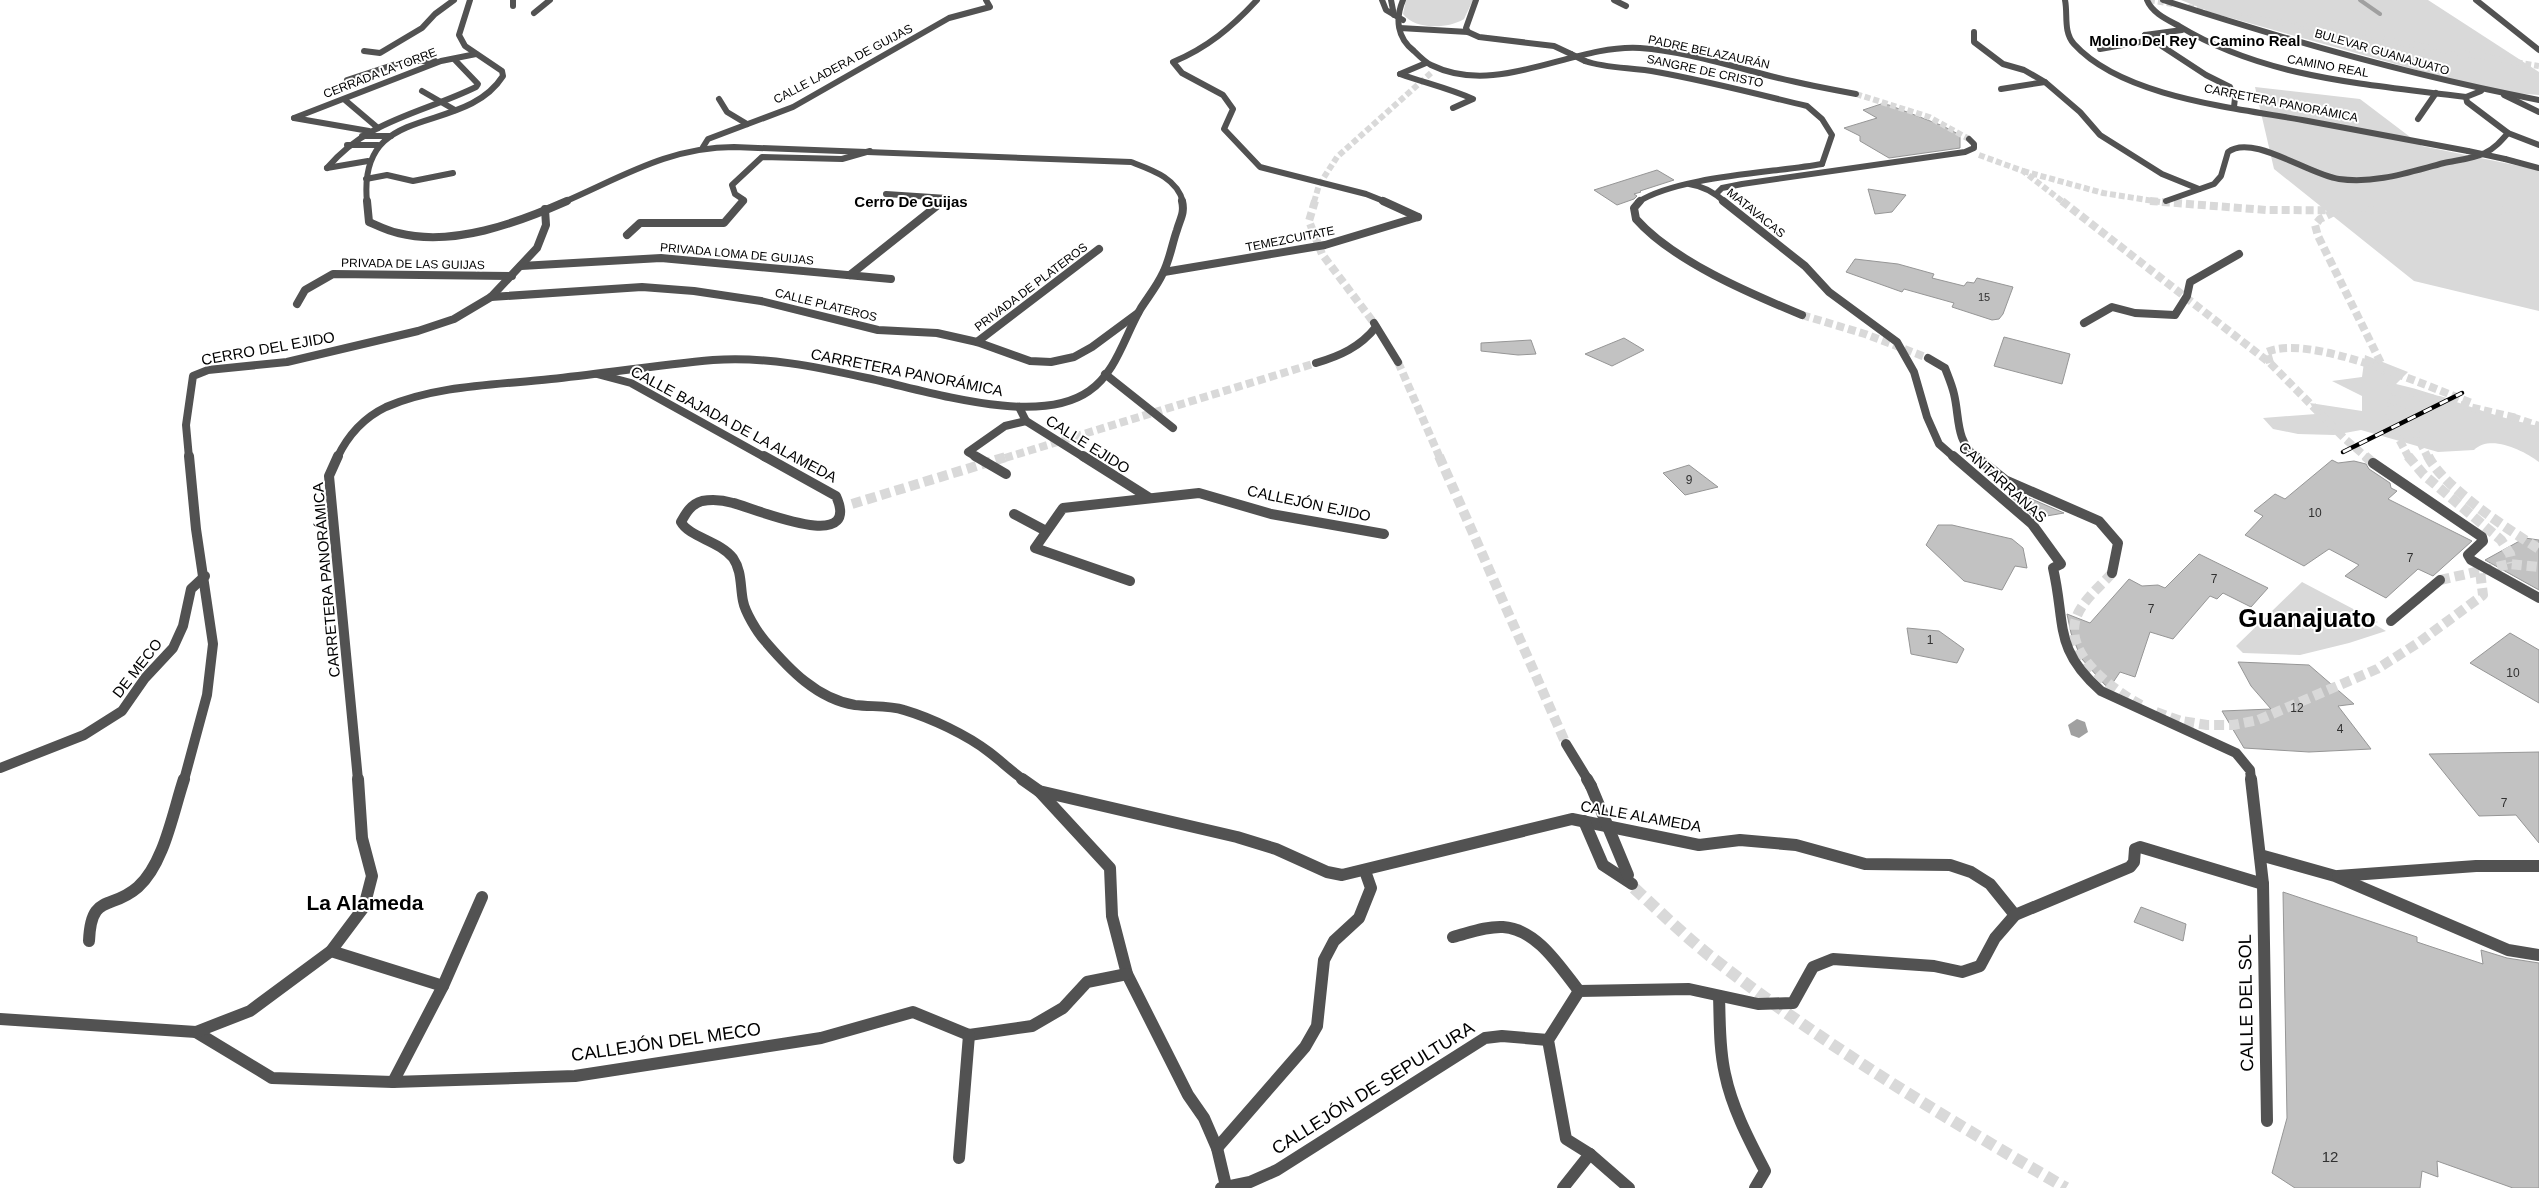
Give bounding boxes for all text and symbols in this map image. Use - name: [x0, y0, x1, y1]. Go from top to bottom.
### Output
- street label: CALLE LADERA DE GUIJAS: [771, 21, 915, 107]
- street label: BULEVAR GUANAJUATO: [2313, 26, 2451, 78]
- street label: PADRE BELAZAURÁN: [1647, 31, 1771, 72]
- district label: Molino Del Rey: [2089, 32, 2197, 49]
- district label: Camino Real: [2210, 32, 2300, 49]
- street label: CERRADA LA TORRE: [321, 45, 439, 101]
- street label: SANGRE DE CRISTO: [1645, 52, 1765, 90]
- street label: CAMINO REAL: [2286, 52, 2370, 80]
- street label: CARRETERA PANORÁMICA: [2203, 80, 2359, 125]
- street label: MATAVACAS: [1724, 185, 1788, 241]
- district label: Cerro De Guijas: [854, 193, 968, 210]
- street label: TEMEZCUITATE: [1244, 224, 1336, 254]
- street label: PRIVADA LOMA DE GUIJAS: [659, 240, 815, 268]
- street label: PRIVADA DE PLATEROS: [972, 240, 1090, 334]
- street label: PRIVADA DE LAS GUIJAS: [341, 256, 485, 272]
- street label: CALLE PLATEROS: [774, 286, 878, 324]
- house number: 15: [1978, 291, 1990, 303]
- street label: CERRO DEL EJIDO: [200, 328, 336, 368]
- street label: CARRETERA PANORÁMICA: [809, 345, 1005, 399]
- street label: CALLE BAJADA DE LA ALAMEDA: [628, 362, 840, 486]
- street label: CALLE EJIDO: [1043, 411, 1133, 477]
- street label: CANTARRANAS: [1956, 438, 2050, 526]
- house number: 9: [1686, 473, 1693, 487]
- street label: CARRETERA PANORÁMICA: [309, 482, 343, 678]
- street label: CALLEJÓN EJIDO: [1246, 482, 1372, 524]
- house number: 10: [2308, 506, 2322, 520]
- house number: 7: [2407, 551, 2414, 565]
- house number: 7: [2211, 572, 2218, 586]
- house number: 7: [2148, 602, 2155, 616]
- district label: Guanajuato: [2238, 604, 2376, 632]
- house number: 1: [1927, 633, 1934, 647]
- street label: DE MECO: [109, 635, 165, 701]
- house number: 10: [2506, 666, 2520, 680]
- house number: 12: [2290, 701, 2304, 715]
- house number: 4: [2337, 722, 2344, 736]
- house number: 7: [2501, 796, 2508, 810]
- street label: CALLE ALAMEDA: [1579, 797, 1703, 835]
- district label: La Alameda: [306, 891, 424, 914]
- street label: CALLE DEL SOL: [2235, 934, 2257, 1072]
- street label: CALLEJÓN DE SEPULTURA: [1268, 1016, 1478, 1159]
- street label: CALLEJÓN DEL MECO: [570, 1018, 762, 1065]
- house number: 12: [2322, 1148, 2338, 1165]

